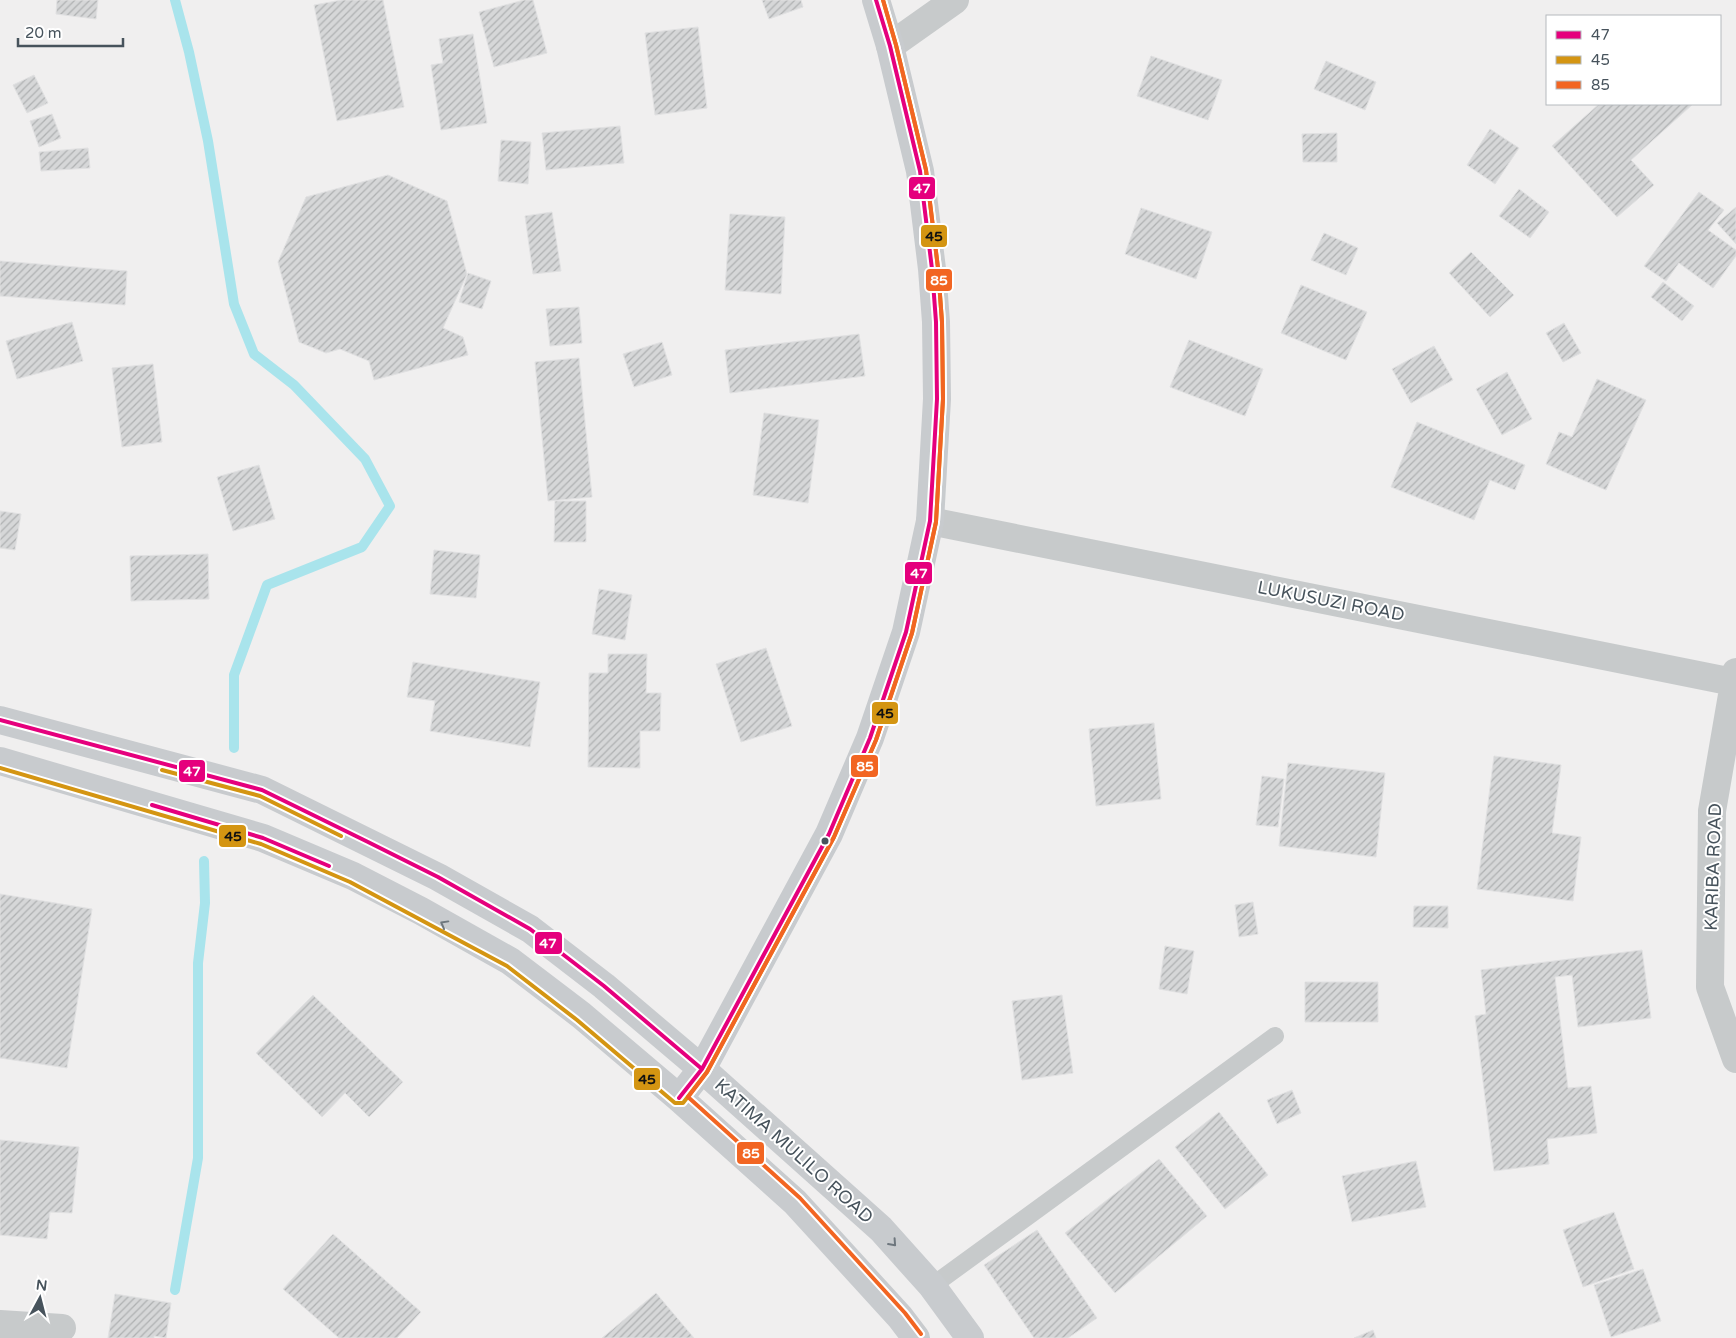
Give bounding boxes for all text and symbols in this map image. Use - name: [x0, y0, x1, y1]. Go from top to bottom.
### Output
- scale bar: [18, 15, 122, 47]
- legend: [1546, 15, 1721, 105]
- text: 20 m: [25, 24, 62, 42]
- text: 47: [1591, 26, 1610, 44]
- text: 45: [1591, 51, 1610, 69]
- text: 85: [1591, 76, 1610, 94]
- line badge: 47: [908, 176, 936, 200]
- text: 47: [913, 180, 931, 197]
- line badge: 45: [920, 224, 948, 248]
- text: 45: [925, 228, 943, 245]
- line badge: 85: [925, 268, 953, 292]
- text: 85: [930, 272, 948, 289]
- line badge: 47: [904, 561, 933, 585]
- text: 47: [910, 565, 928, 582]
- street label: LUKUSUZI ROAD: [1256, 576, 1406, 626]
- line badge: 45: [871, 701, 899, 725]
- text: 45: [876, 705, 894, 722]
- line badge: 85: [850, 754, 879, 778]
- text: 85: [856, 758, 874, 775]
- line badge: 47: [178, 759, 206, 783]
- text: 47: [183, 763, 201, 780]
- street label: KARIBA ROAD: [1700, 803, 1726, 931]
- line badge: 45: [218, 824, 247, 848]
- text: 45: [224, 828, 242, 845]
- unlabelled marker: [820, 836, 830, 846]
- one-way arrow: [441, 920, 450, 930]
- line badge: 47: [534, 931, 563, 955]
- text: 47: [539, 935, 557, 952]
- line badge: 45: [633, 1067, 661, 1091]
- text: 45: [638, 1071, 656, 1088]
- street label: KATIMA MULILO ROAD: [710, 1074, 878, 1228]
- line badge: 85: [736, 1141, 765, 1165]
- text: 85: [742, 1145, 760, 1162]
- one-way arrow: [887, 1238, 896, 1247]
- north arrow: [15, 1273, 65, 1323]
- text: N: [35, 1276, 48, 1295]

